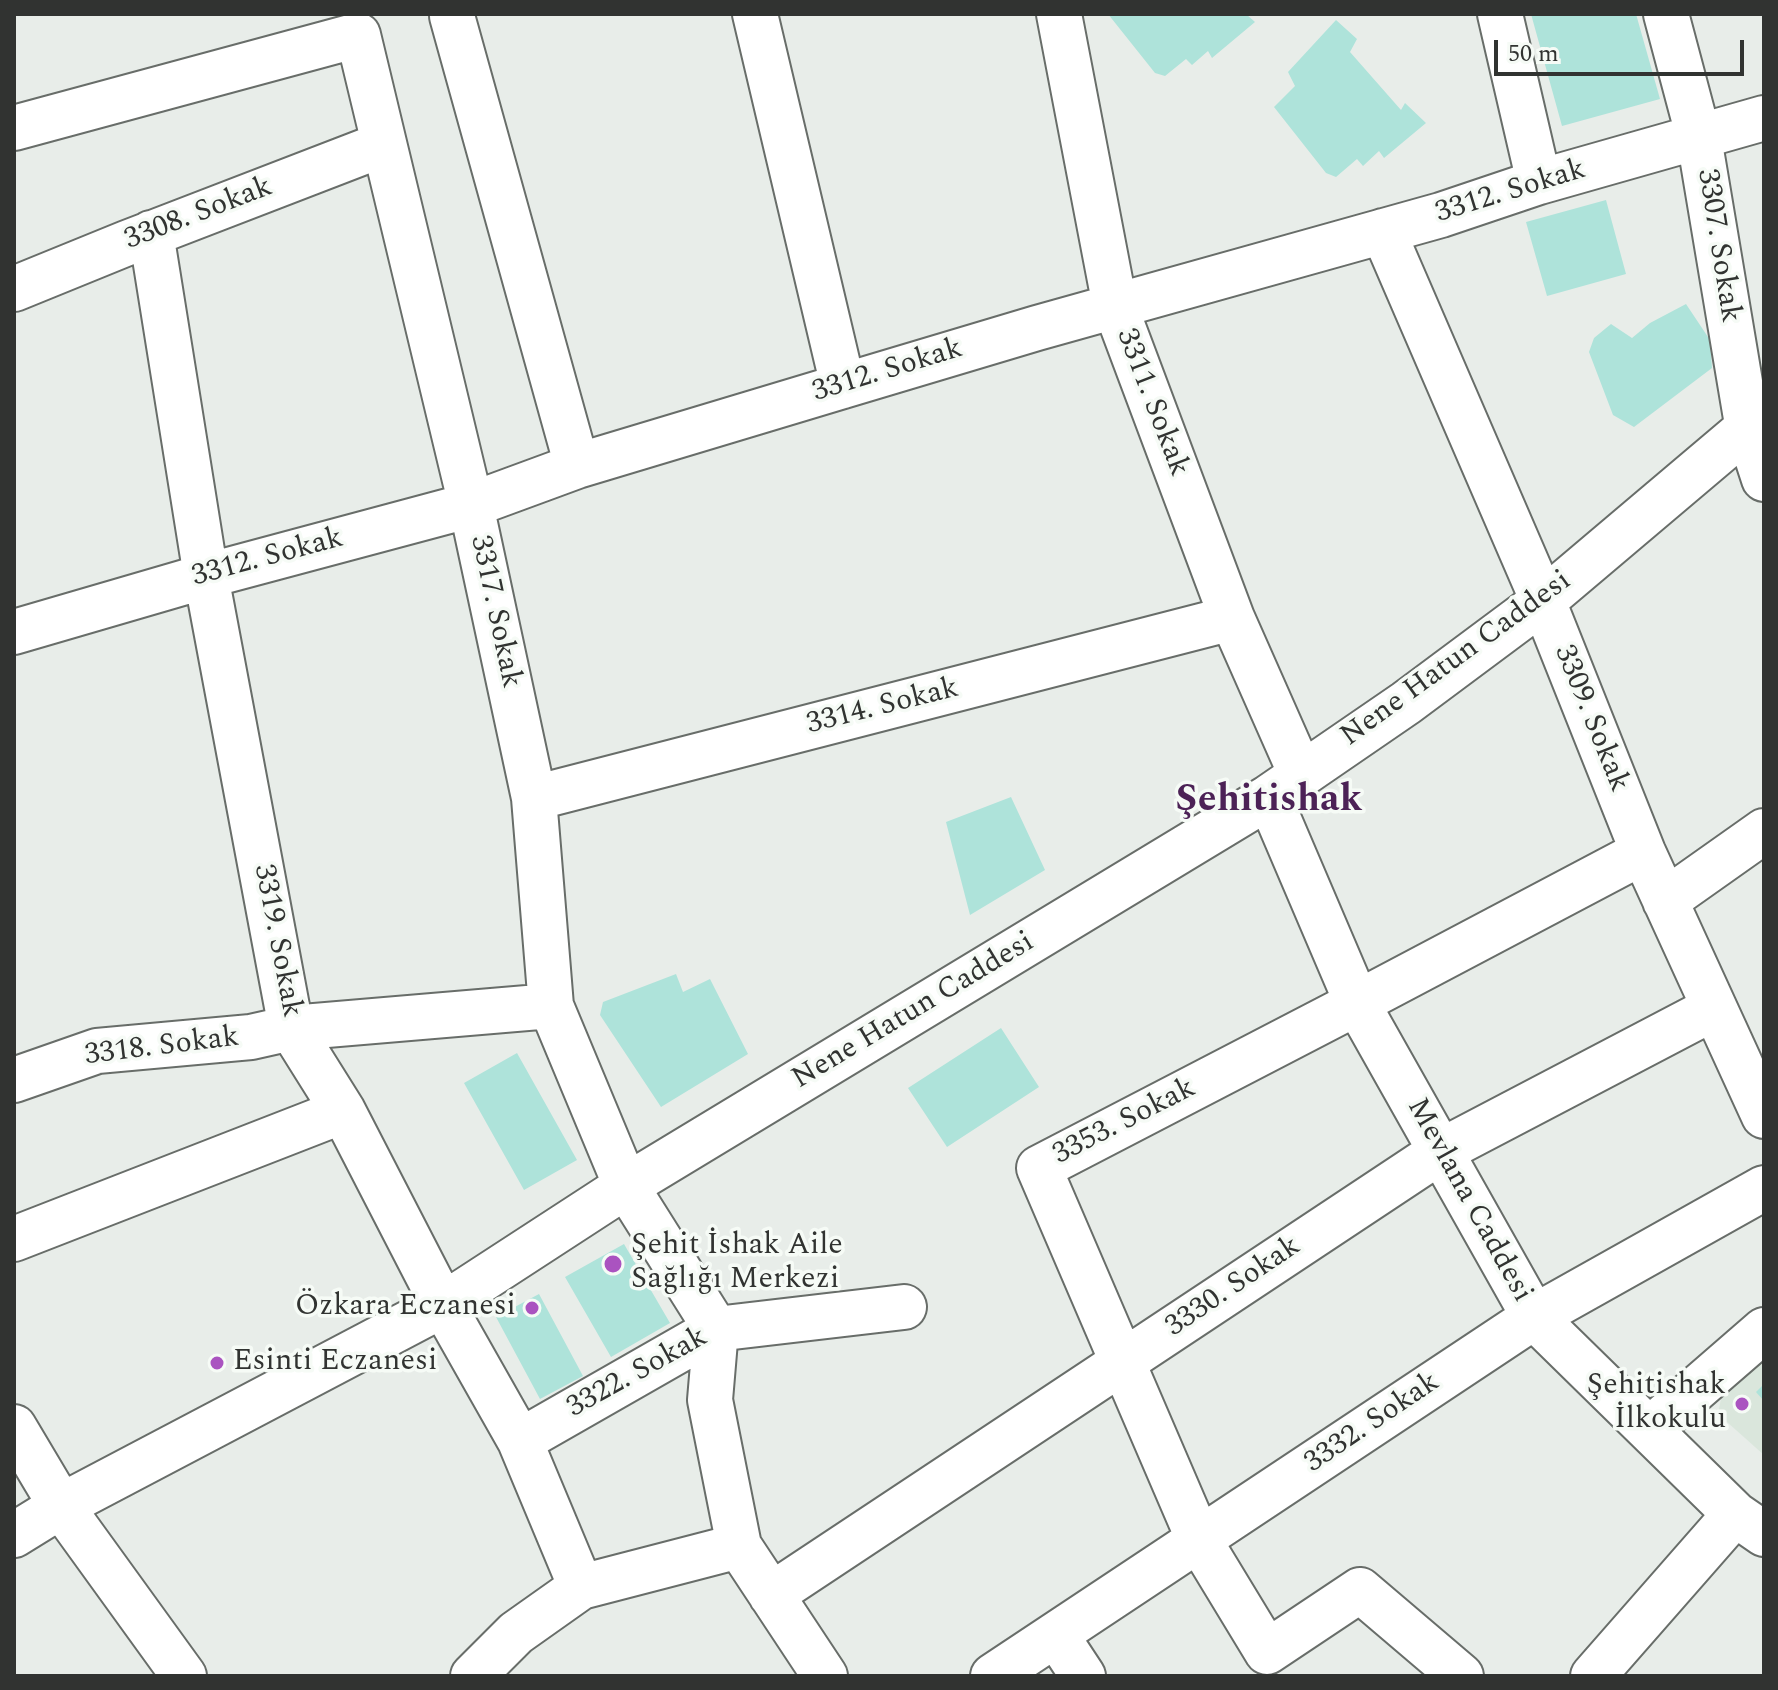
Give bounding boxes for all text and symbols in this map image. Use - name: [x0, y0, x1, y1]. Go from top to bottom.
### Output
- scale bar: [1498, 24, 1748, 74]
- text: 50 m: [1508, 36, 1559, 72]
- street label: 3312. Sokak: [1431, 153, 1591, 233]
- street label: 3307. Sokak: [1687, 167, 1747, 325]
- street label: 3308. Sokak: [120, 170, 278, 260]
- street label: 3311. Sokak: [1106, 324, 1196, 482]
- street label: 3312. Sokak: [808, 332, 968, 412]
- street label: 3312. Sokak: [188, 522, 348, 596]
- street label: 3317. Sokak: [460, 532, 528, 692]
- street label: Nene Hatun Caddesi: [1335, 564, 1579, 756]
- street label: 3309. Sokak: [1544, 640, 1636, 798]
- street label: 3314. Sokak: [803, 672, 963, 744]
- district label: Şehitishak: [1176, 780, 1362, 826]
- street label: 3319. Sokak: [244, 861, 308, 1021]
- street label: Nene Hatun Caddesi: [786, 925, 1042, 1099]
- street label: 3318. Sokak: [83, 1021, 241, 1075]
- street label: 3353. Sokak: [1048, 1072, 1202, 1174]
- street label: Mevlana Caddesi: [1397, 1093, 1539, 1309]
- place label: Şehit İshak Aile Sağlığı Merkezi: [631, 1229, 843, 1300]
- street label: 3330. Sokak: [1160, 1230, 1308, 1346]
- marker: Şehit İshak Aile Sağlığı Merkezi: [602, 1253, 624, 1275]
- place label: Özkara Eczanesi: [295, 1290, 516, 1326]
- marker: Özkara Eczanesi: [523, 1299, 541, 1317]
- street label: 3322. Sokak: [561, 1321, 715, 1427]
- place label: Esinti Eczanesi: [233, 1345, 437, 1381]
- marker: Esinti Eczanesi: [208, 1354, 226, 1372]
- street label: 3332. Sokak: [1299, 1366, 1447, 1482]
- place label: Şehitishak İlkokulu: [1587, 1369, 1726, 1440]
- marker: Şehitishak İlkokulu: [1733, 1395, 1751, 1413]

